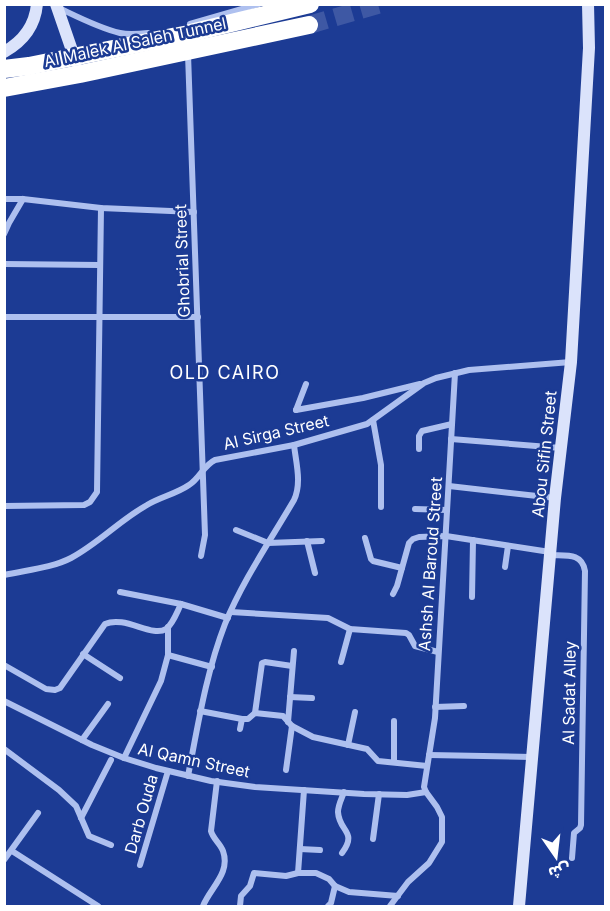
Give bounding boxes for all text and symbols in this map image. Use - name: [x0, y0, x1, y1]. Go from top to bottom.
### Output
- street label: Al Malek Al Saleh Tunnel: [42, 13, 228, 71]
- street label: Ghobrial Street: [170, 204, 194, 318]
- district label: OLD CAIRO: [170, 362, 280, 383]
- street label: Abou Sifin Street: [527, 390, 561, 518]
- street label: Al Sirga Street: [221, 410, 331, 454]
- street label: Ashsh Al Baroud Street: [414, 476, 446, 652]
- street label: Al Sadat Alley: [558, 641, 580, 745]
- street label: Al Qamn Street: [136, 738, 252, 782]
- street label: Darb Ouda: [120, 772, 162, 856]
- north arrow: [526, 827, 586, 887]
- text: ش: [546, 859, 573, 884]

